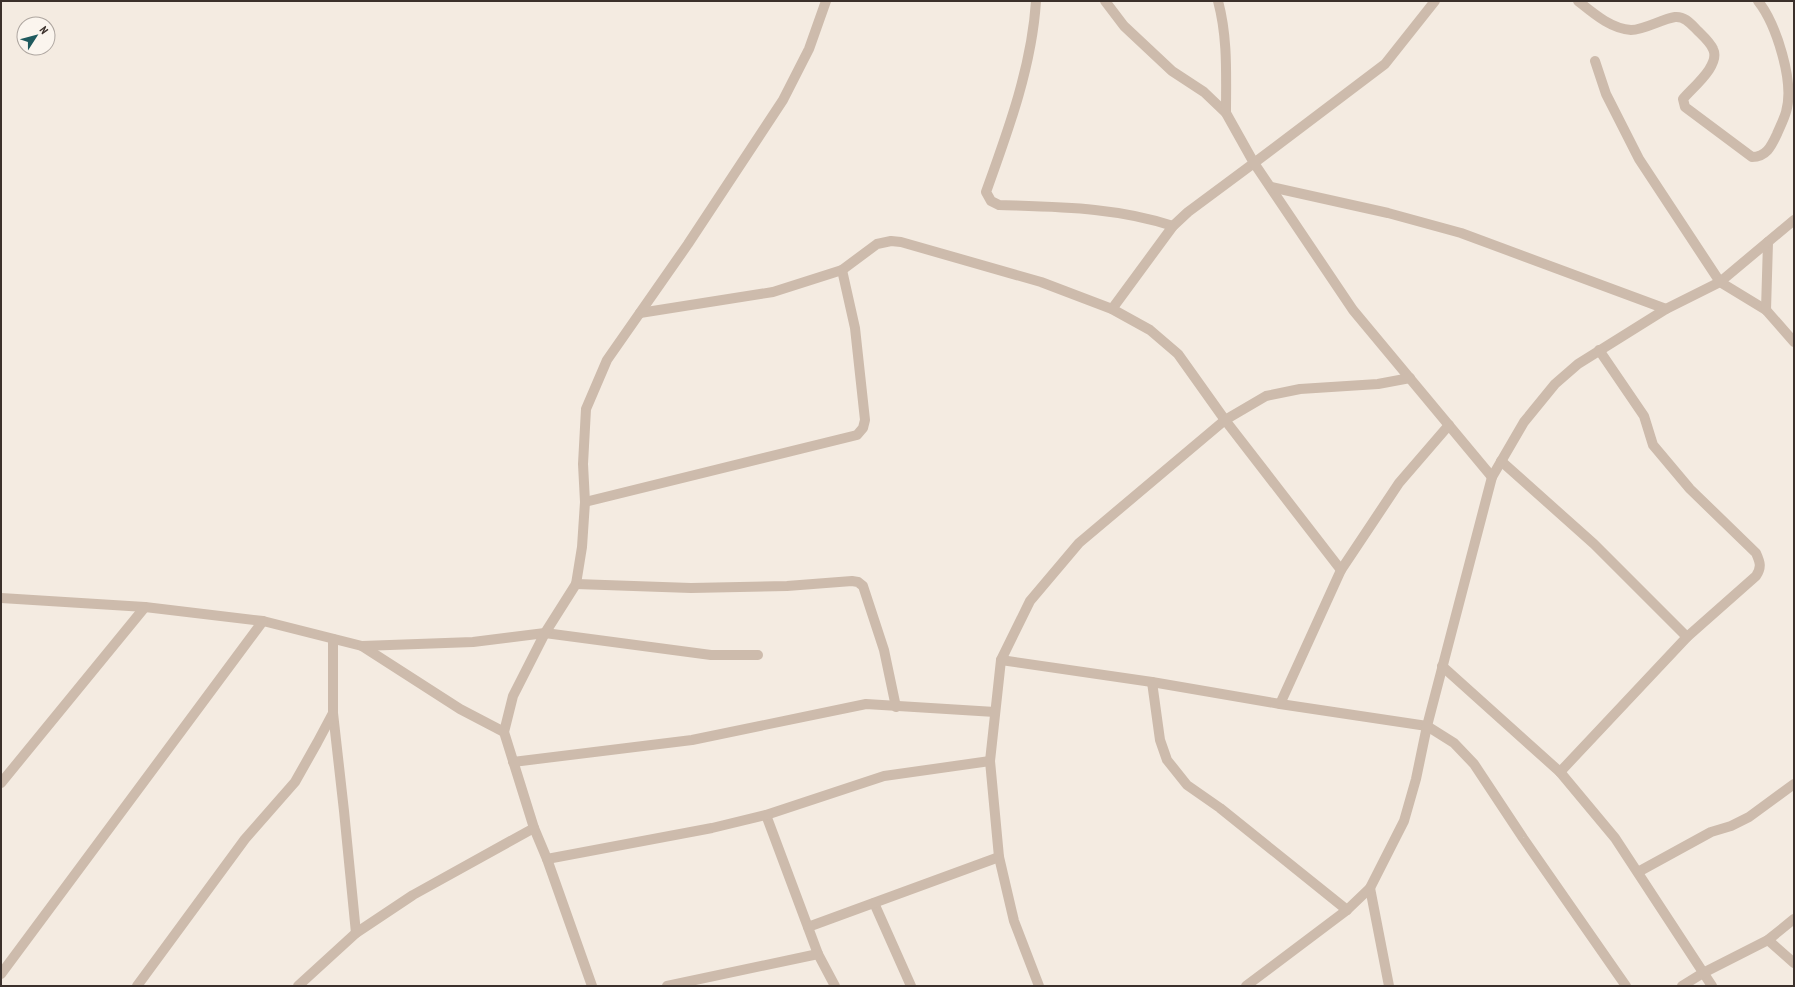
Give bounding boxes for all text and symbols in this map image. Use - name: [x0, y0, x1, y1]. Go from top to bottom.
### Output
- north arrow: [16, 16, 56, 56]
- text: N: [37, 24, 52, 37]

